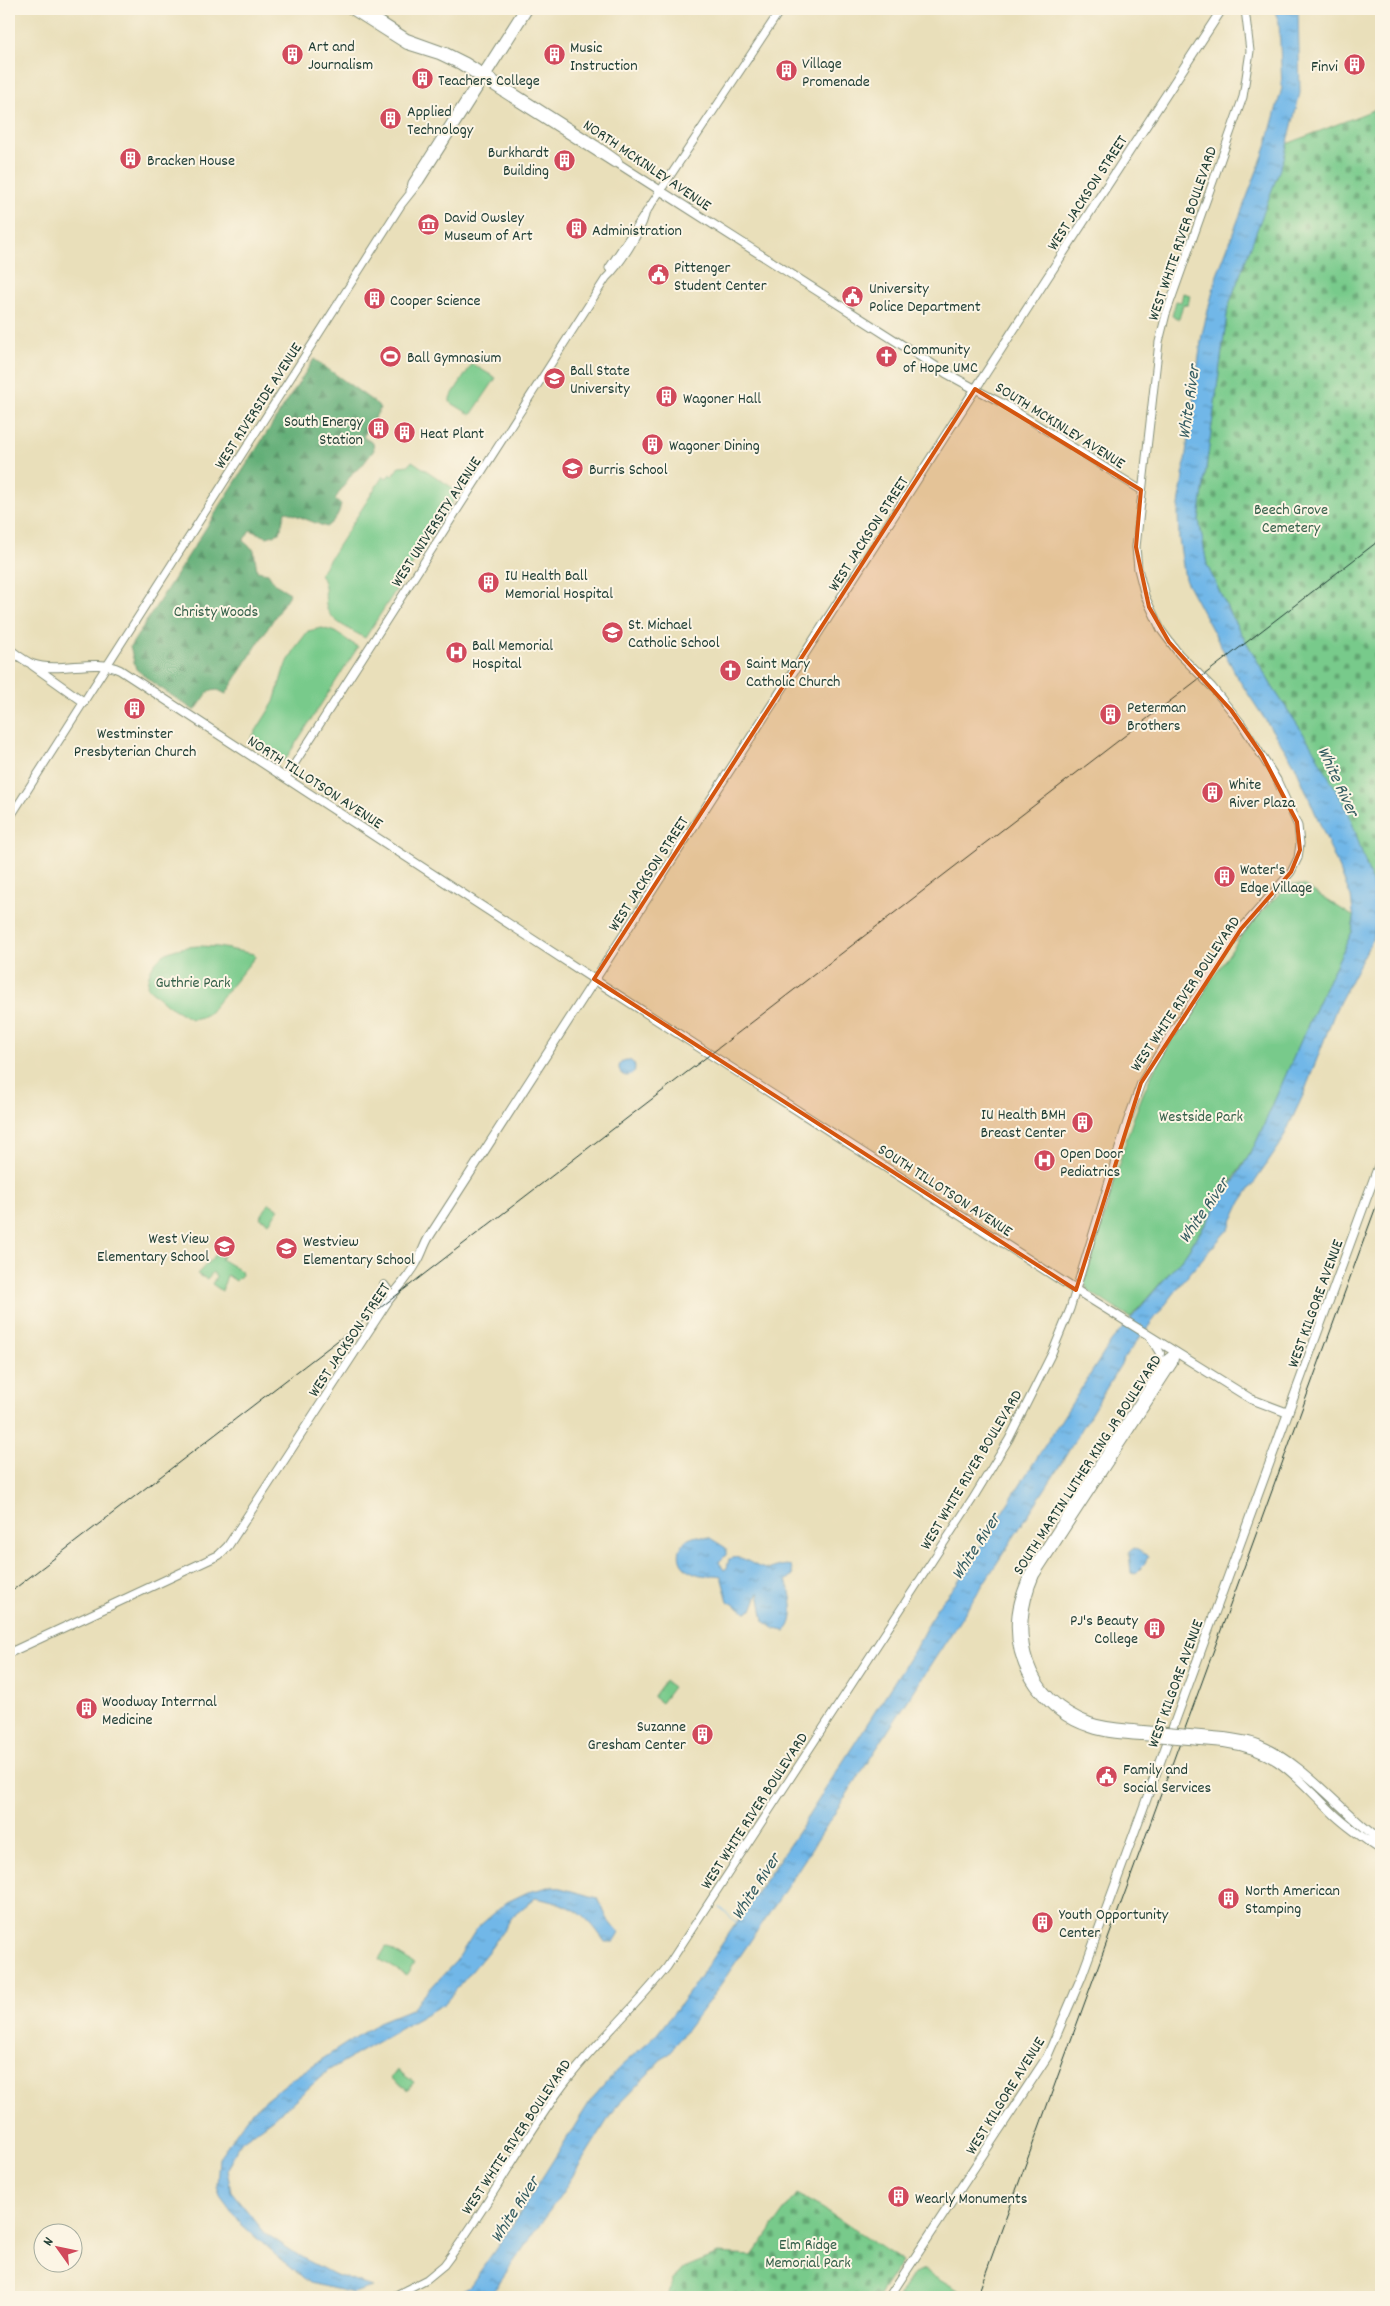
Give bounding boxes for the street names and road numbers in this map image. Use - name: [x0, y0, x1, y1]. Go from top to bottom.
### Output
- street label: NORTH MCKINLEY AVENUE: [578, 114, 716, 218]
- street label: WEST JACKSON STREET: [1042, 131, 1134, 256]
- street label: WEST WHITE RIVER BOULEVARD: [1143, 143, 1224, 324]
- street label: WEST RIVERSIDE AVENUE: [209, 338, 309, 474]
- street label: SOUTH MCKINLEY AVENUE: [990, 377, 1130, 476]
- street label: WEST UNIVERSITY AVENUE: [386, 452, 488, 592]
- street label: WEST JACKSON STREET: [823, 472, 915, 597]
- street label: NORTH TILLOTSON AVENUE: [242, 731, 388, 836]
- street label: WEST JACKSON STREET: [603, 812, 695, 937]
- street label: WEST WHITE RIVER BOULEVARD: [1125, 912, 1247, 1077]
- street label: SOUTH TILLOTSON AVENUE: [873, 1139, 1017, 1244]
- street label: WEST KILGORE AVENUE: [1282, 1236, 1350, 1371]
- street label: WEST JACKSON STREET: [303, 1278, 397, 1402]
- street label: SOUTH MARTIN LUTHER KING JR BOULEVARD: [1008, 1351, 1168, 1580]
- street label: WEST WHITE RIVER BOULEVARD: [915, 1386, 1029, 1555]
- street label: WEST KILGORE AVENUE: [1142, 1616, 1210, 1751]
- street label: WEST WHITE RIVER BOULEVARD: [696, 1728, 815, 1894]
- street label: WEST KILGORE AVENUE: [961, 2032, 1052, 2160]
- street label: WEST WHITE RIVER BOULEVARD: [456, 2055, 578, 2220]

